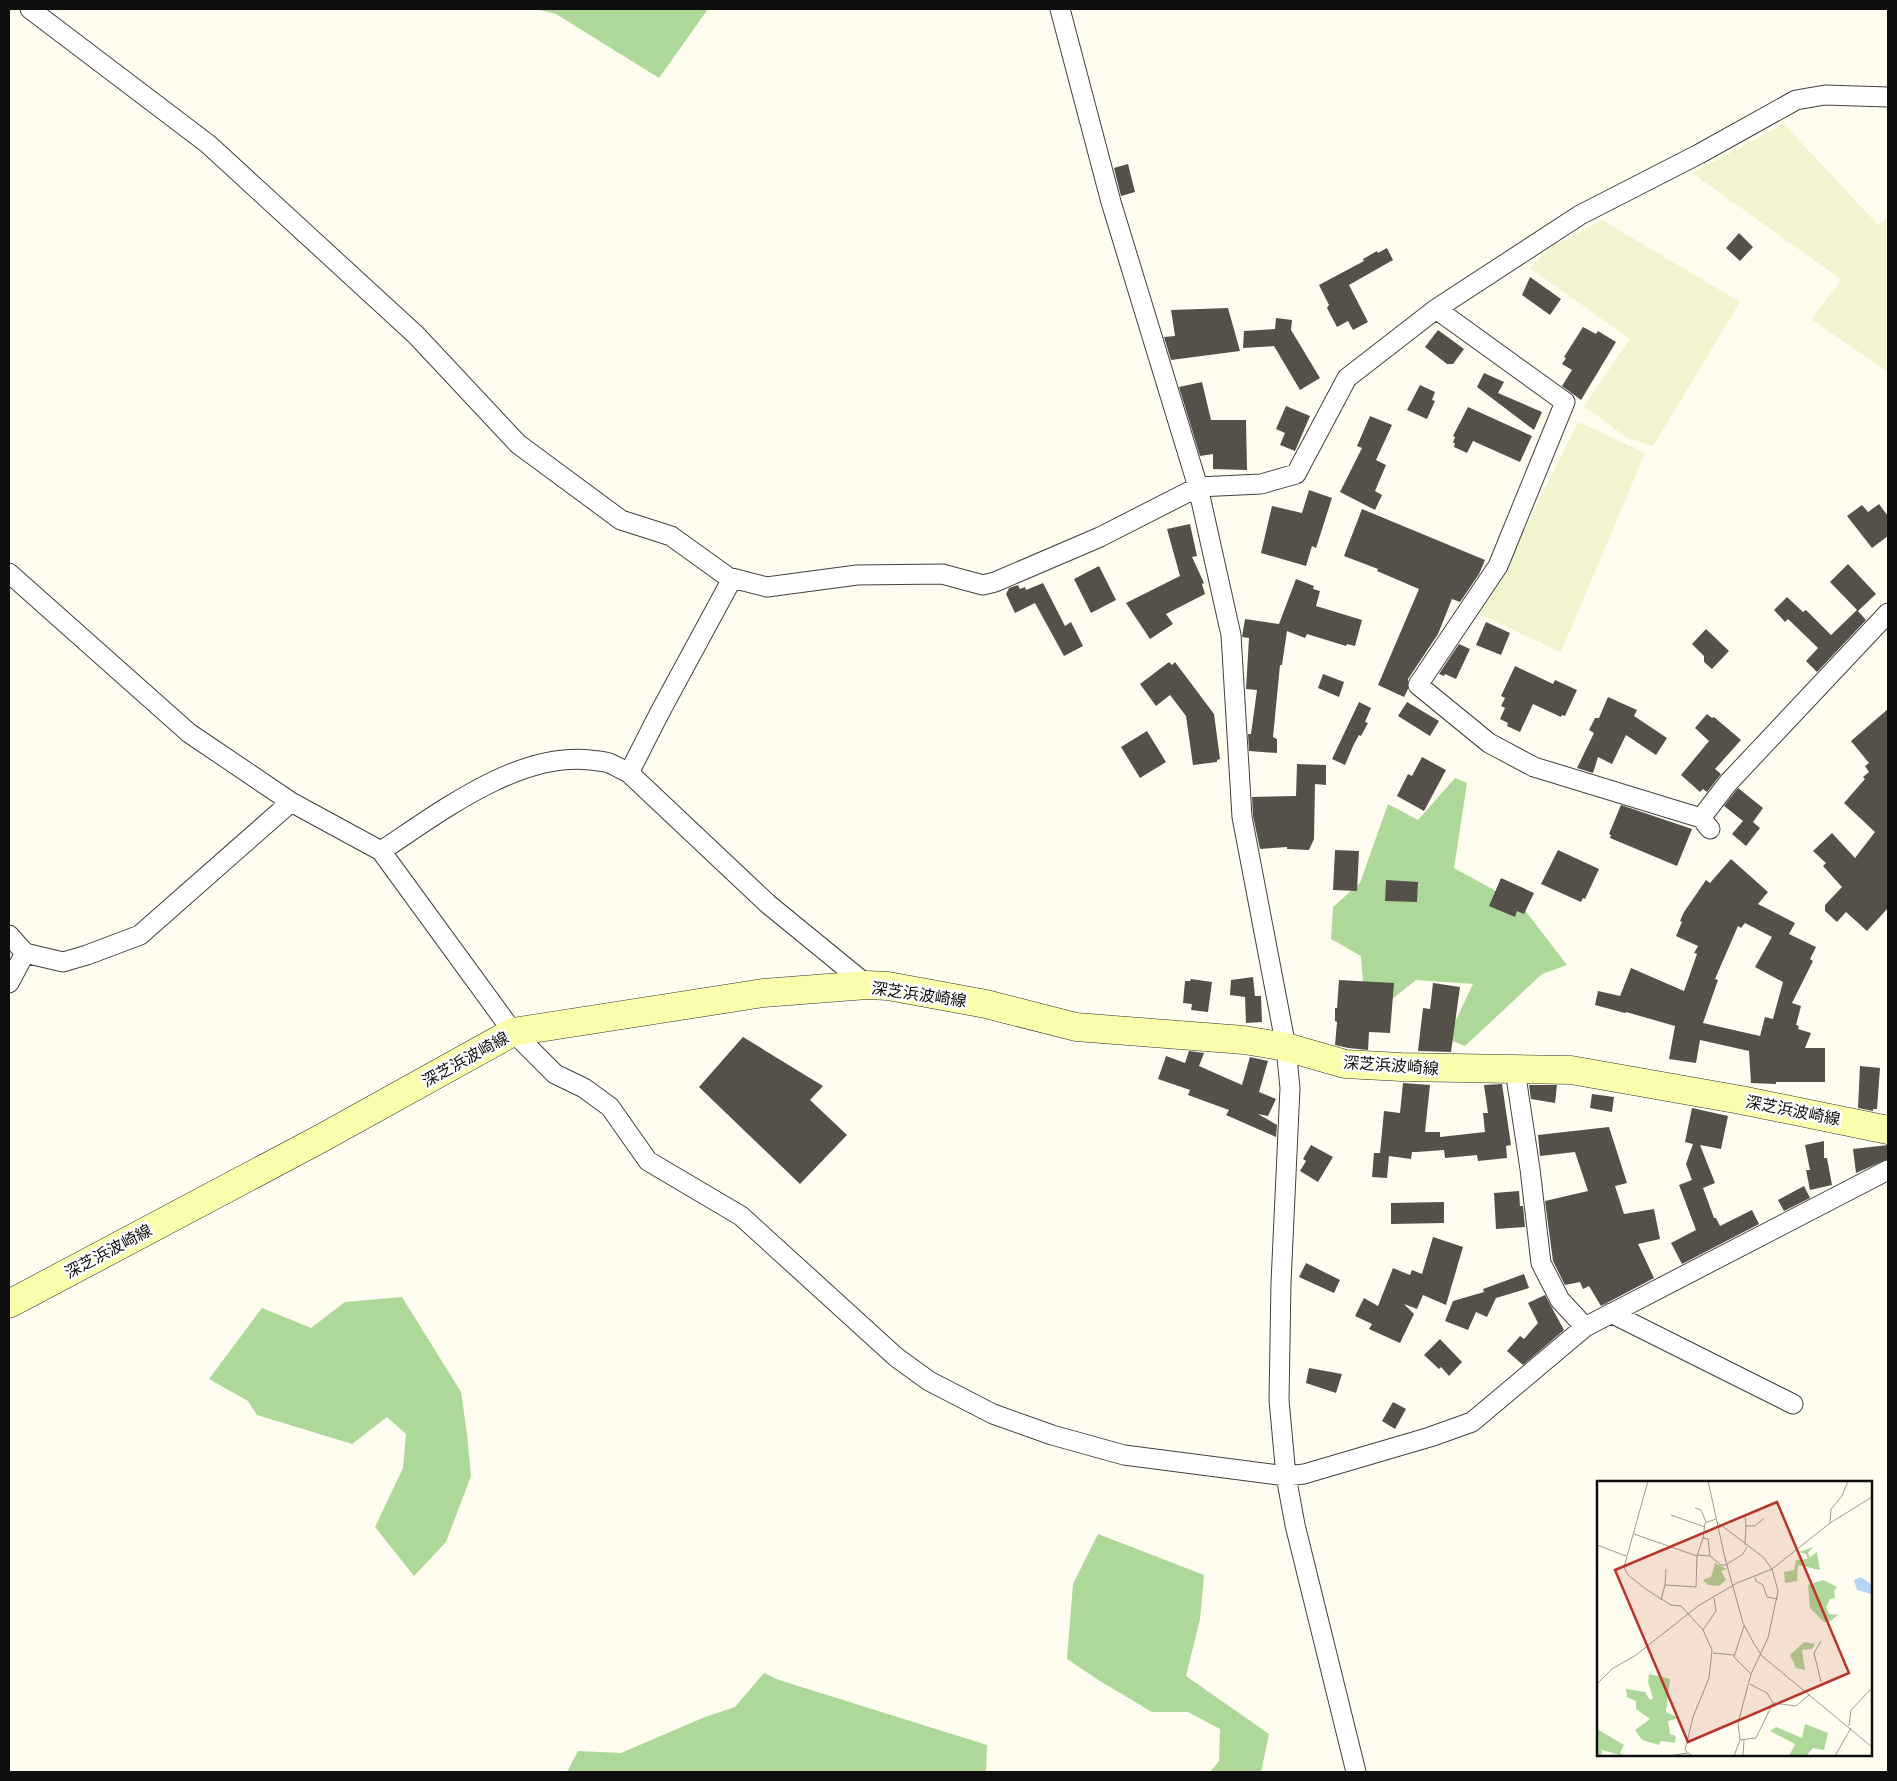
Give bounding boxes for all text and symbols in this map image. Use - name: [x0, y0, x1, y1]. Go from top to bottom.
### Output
- street label: 深芝浜波崎線: [870, 978, 968, 1011]
- street label: 深芝浜波崎線: [419, 1028, 512, 1091]
- street label: 深芝浜波崎線: [1342, 1053, 1440, 1078]
- street label: 深芝浜波崎線: [1744, 1092, 1842, 1129]
- street label: 深芝浜波崎線: [61, 1221, 155, 1282]
- inset map: [1597, 1481, 1872, 1756]

